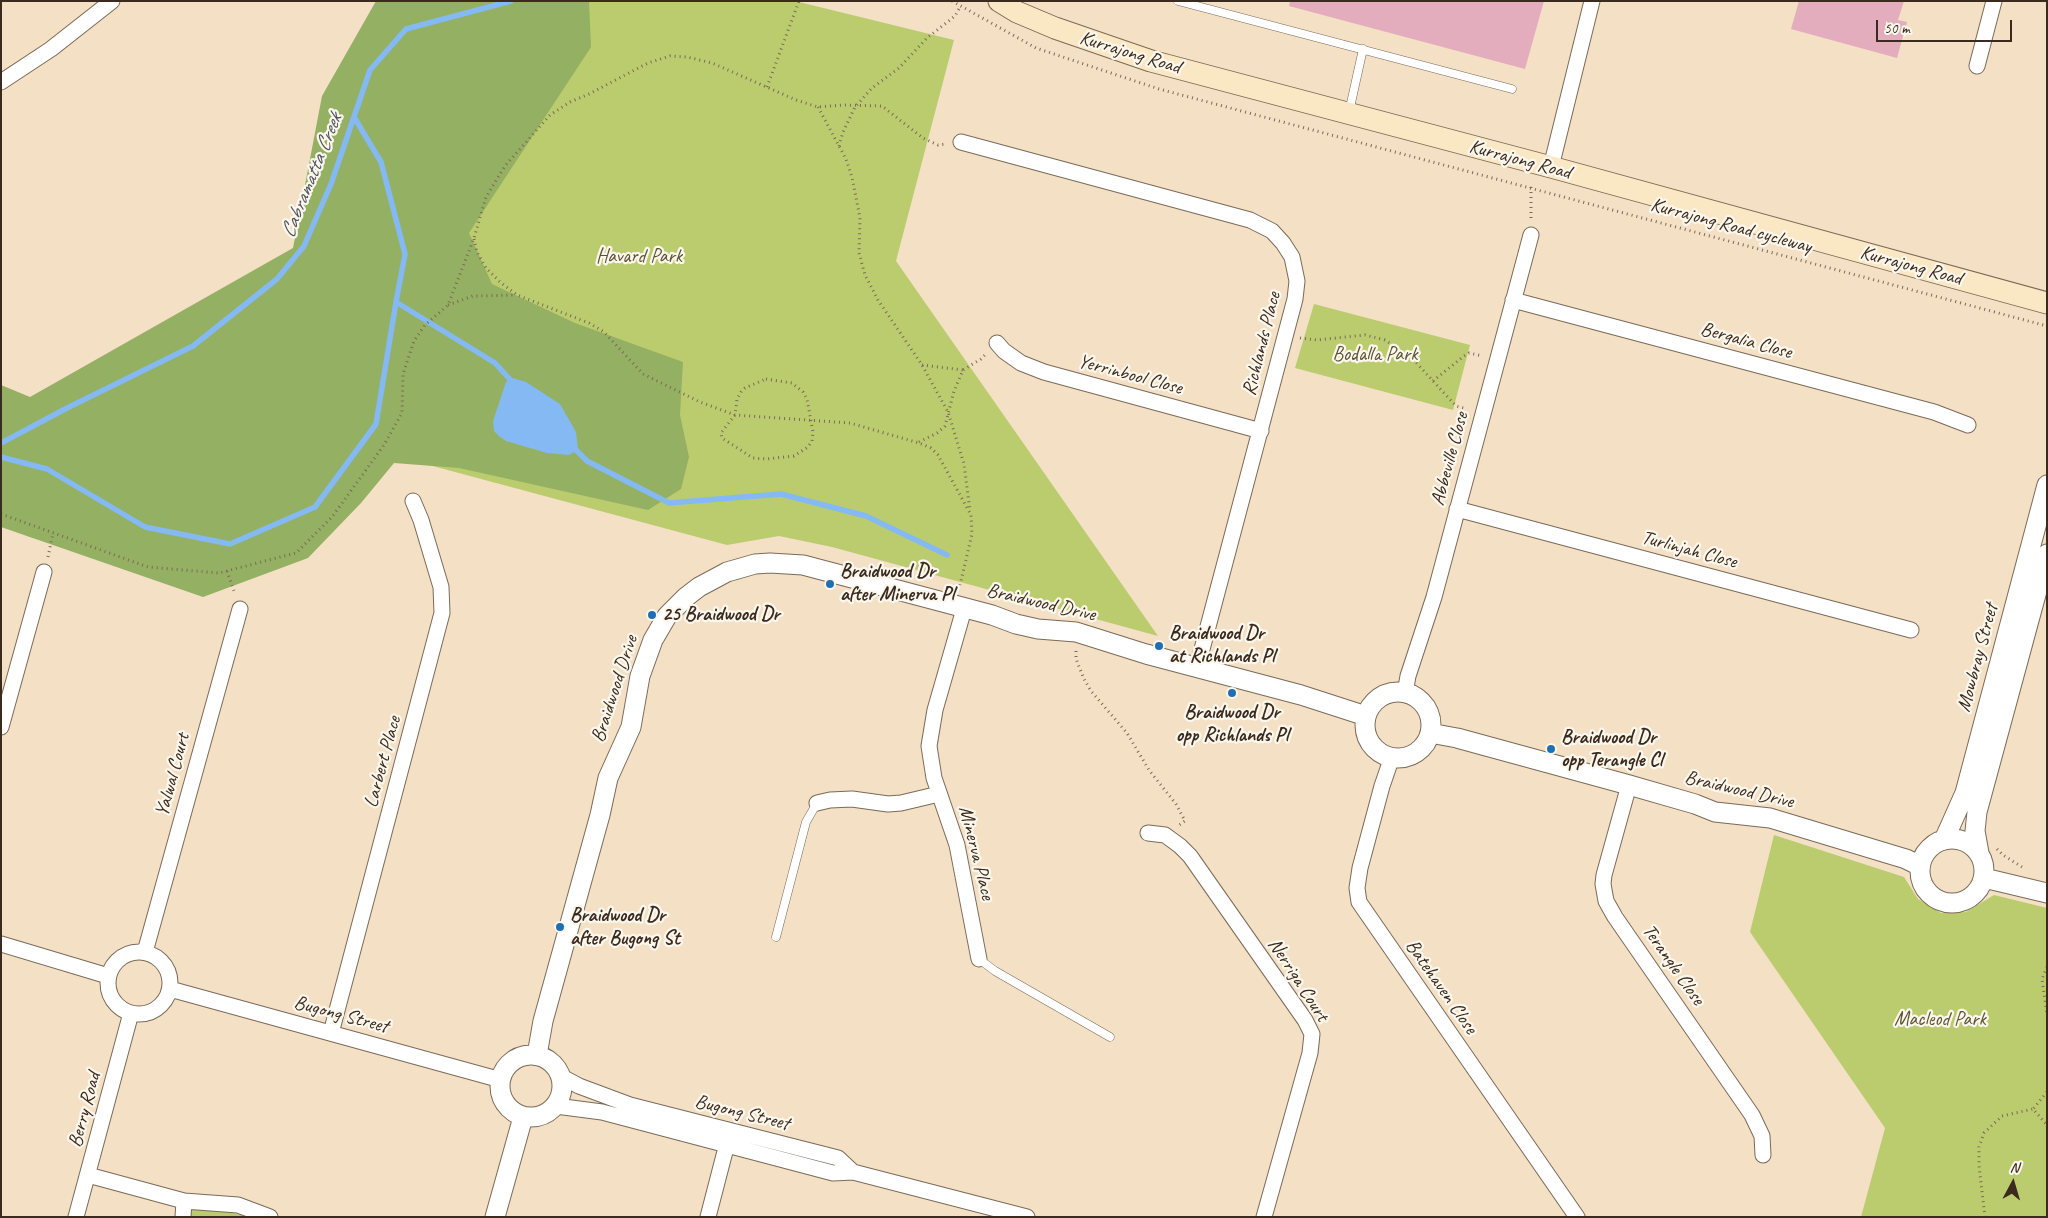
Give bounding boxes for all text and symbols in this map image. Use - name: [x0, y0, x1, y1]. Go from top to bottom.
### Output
- scale bar: [1878, 10, 2014, 42]
- text: 50 m: [1884, 19, 1910, 38]
- street label: Kurrajong Road: [1077, 26, 1183, 80]
- water label: Cabramatta Creek: [276, 110, 348, 242]
- street label: Kurrajong Road: [1467, 135, 1573, 185]
- street label: Kurrajong Road cycleway: [1648, 193, 1814, 259]
- street label: Kurrajong Road: [1858, 241, 1964, 291]
- park label: Havard Park: [596, 245, 682, 269]
- street label: Richlands Place: [1238, 290, 1286, 398]
- street label: Bergalia Close: [1698, 317, 1794, 365]
- park label: Bodalla Park: [1333, 343, 1417, 367]
- street label: Yerrinbool Close: [1075, 350, 1185, 400]
- street label: Abbeville Close: [1426, 410, 1474, 508]
- street label: Turlinjah Close: [1639, 526, 1739, 574]
- place label: Braidwood Dr after Minerva Pl: [840, 560, 954, 607]
- marker: Braidwood Dr after Minerva Pl: [824, 578, 836, 590]
- street label: Braidwood Drive: [984, 579, 1098, 627]
- street label: Mowbray Street: [1952, 601, 2004, 715]
- place label: 25 Braidwood Dr: [662, 603, 780, 627]
- marker: 25 Braidwood Dr: [646, 609, 658, 621]
- place label: Braidwood Dr at Richlands Pl: [1169, 622, 1275, 669]
- street label: Braidwood Drive: [586, 633, 644, 745]
- marker: Braidwood Dr at Richlands Pl: [1153, 640, 1165, 652]
- marker: Braidwood Dr opp Richlands Pl: [1226, 687, 1238, 699]
- place label: Braidwood Dr opp Richlands Pl: [1176, 701, 1288, 748]
- street label: Larbert Place: [359, 714, 407, 810]
- place label: Braidwood Dr opp Terangle Cl: [1561, 726, 1662, 773]
- street label: Yalwal Court: [150, 731, 196, 819]
- marker: Braidwood Dr opp Terangle Cl: [1545, 743, 1557, 755]
- street label: Braidwood Drive: [1682, 766, 1796, 814]
- street label: Minerva Place: [953, 804, 999, 902]
- place label: Braidwood Dr after Bugong St: [570, 904, 680, 951]
- street label: Terangle Close: [1636, 920, 1710, 1010]
- marker: Braidwood Dr after Bugong St: [554, 921, 566, 933]
- street label: Nerriga Court: [1262, 934, 1334, 1026]
- street label: Batehaven Close: [1400, 935, 1482, 1039]
- street label: Bugong Street: [291, 991, 391, 1039]
- park label: Macleod Park: [1894, 1008, 1986, 1032]
- street label: Berry Road: [64, 1070, 106, 1150]
- street label: Bugong Street: [692, 1090, 792, 1136]
- north arrow: [1988, 1158, 2038, 1208]
- text: N: [2009, 1159, 2020, 1176]

